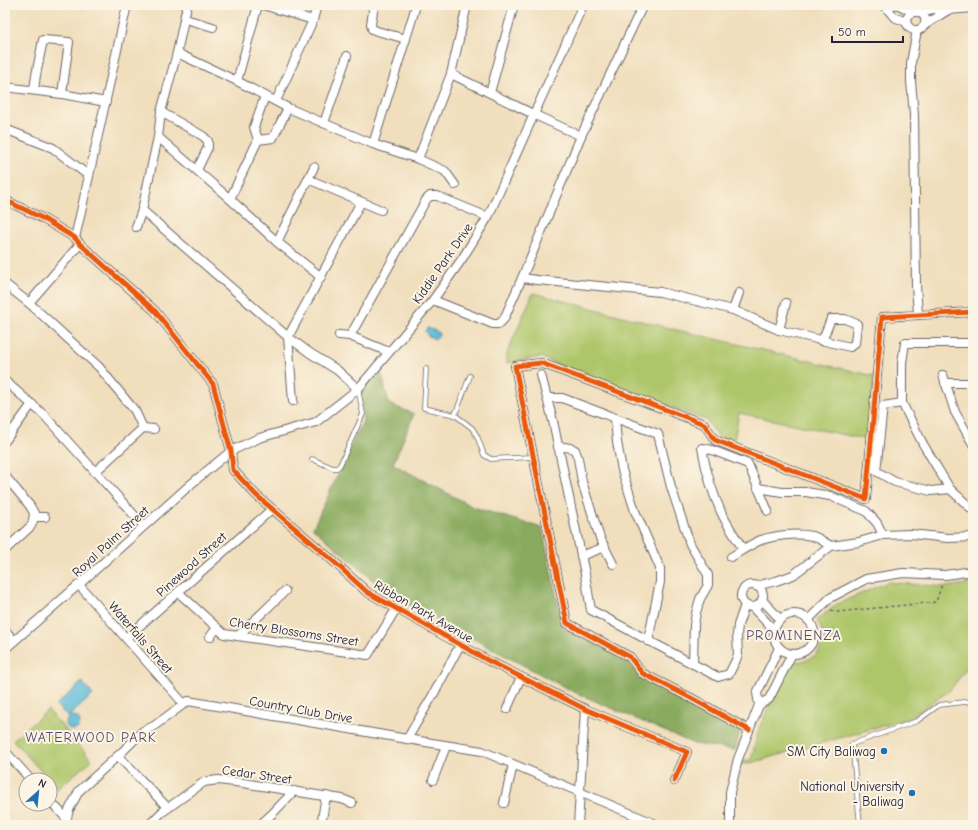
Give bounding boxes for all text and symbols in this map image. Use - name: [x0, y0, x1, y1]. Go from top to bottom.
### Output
- scale bar: [832, 18, 903, 44]
- text: 50 m: [838, 25, 866, 39]
- street label: Kiddie Park Drive: [409, 220, 476, 307]
- street label: Royal Palm Street: [69, 502, 153, 580]
- street label: Pinewood Street: [153, 528, 230, 600]
- street label: Ribbon Park Avenue: [372, 577, 476, 646]
- street label: Waterfalls Street: [105, 598, 177, 677]
- street label: Cherry Blossoms Street: [228, 614, 361, 649]
- district label: PROMINENZA: [746, 627, 842, 644]
- street label: Country Club Drive: [248, 693, 354, 726]
- district label: WATERWOOD PARK: [25, 729, 157, 746]
- place label: SM City Baliwag: [787, 744, 876, 759]
- marker: SM City Baliwag: [879, 746, 889, 756]
- street label: Cedar Street: [221, 762, 294, 787]
- north arrow: [18, 772, 58, 812]
- text: N: [36, 776, 48, 791]
- place label: National University - Baliwag: [800, 779, 904, 809]
- marker: National University - Baliwag: [907, 788, 917, 798]

